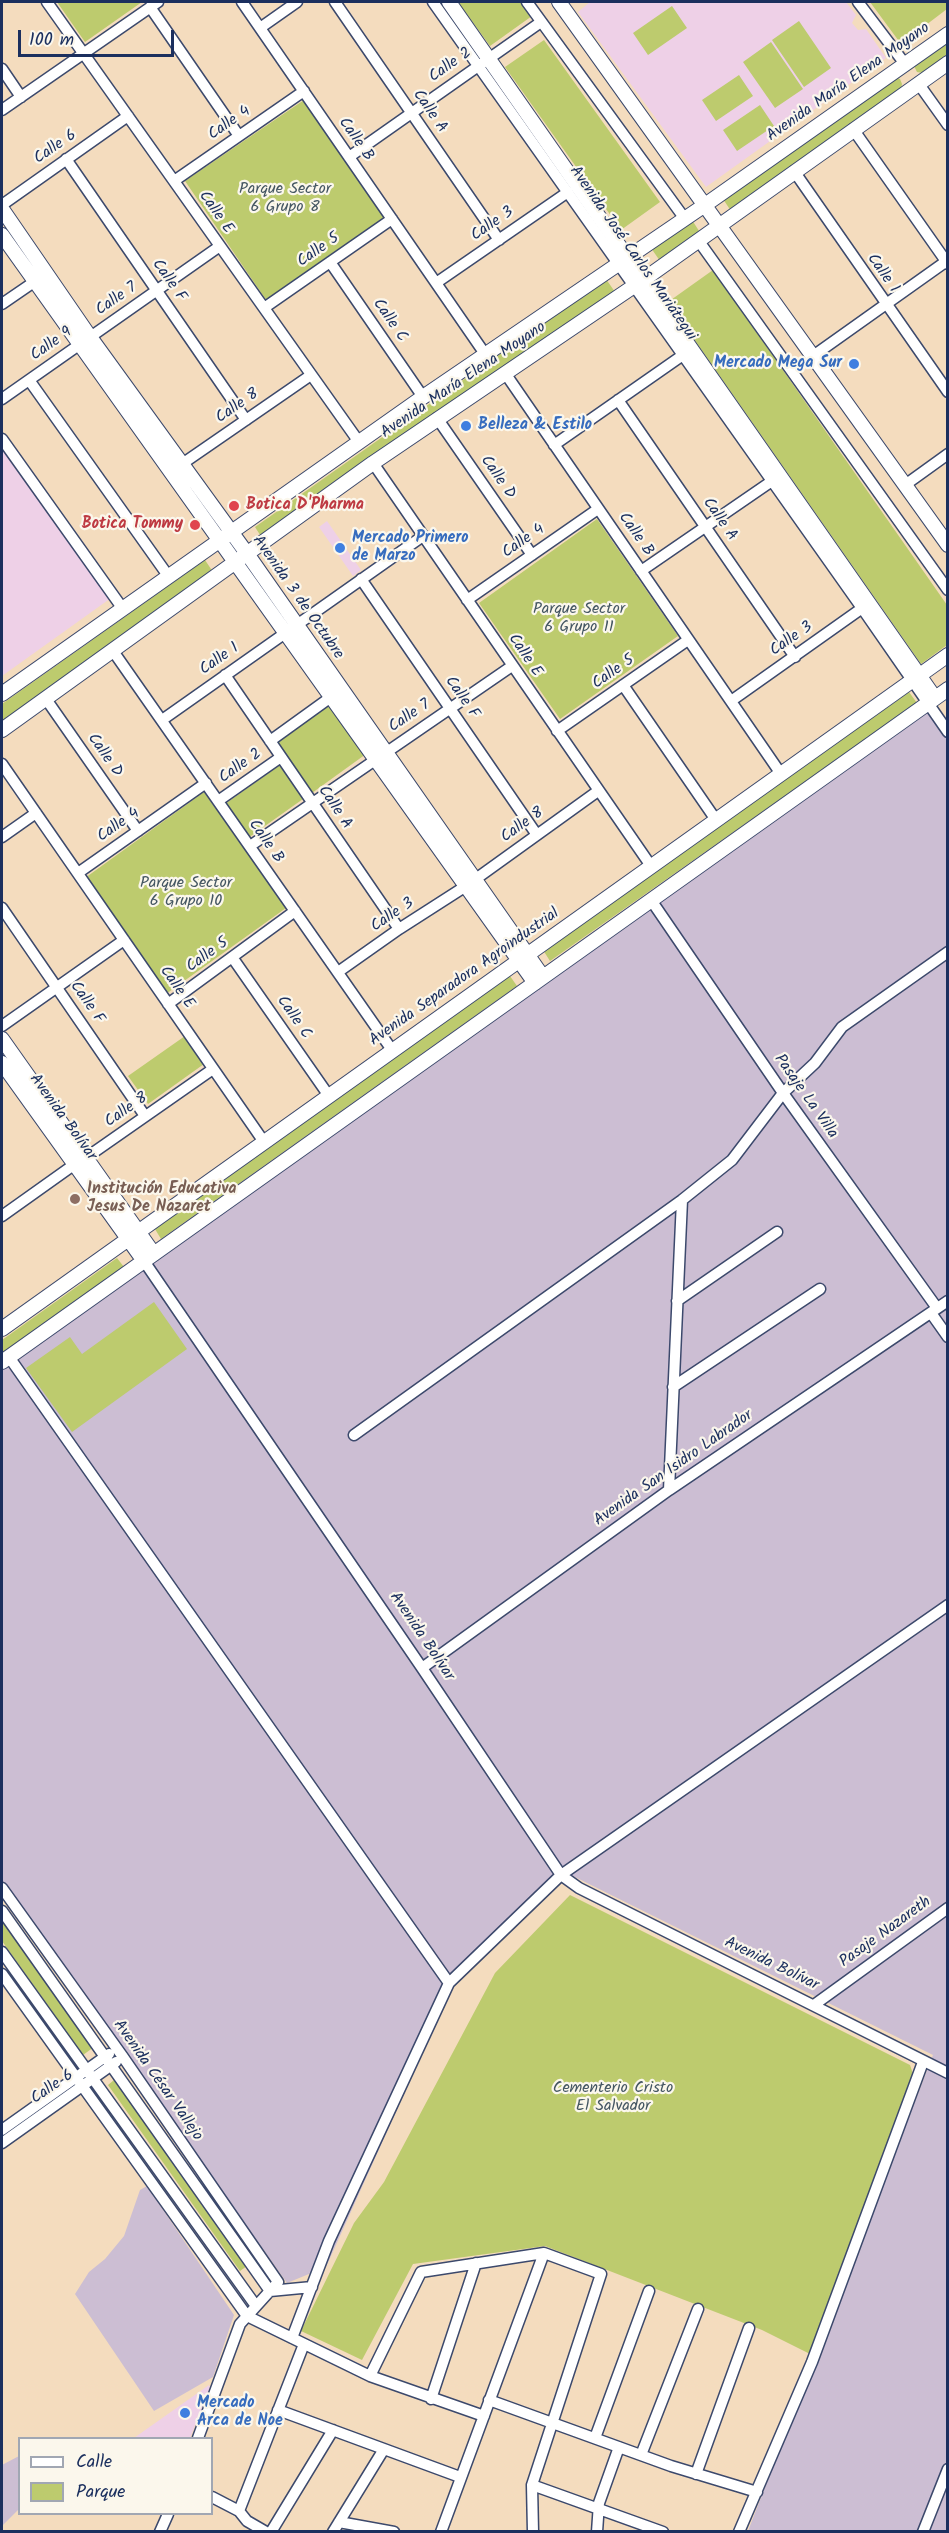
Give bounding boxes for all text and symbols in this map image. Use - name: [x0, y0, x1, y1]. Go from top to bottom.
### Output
- scale bar: [21, 18, 177, 56]
- street label: Avenida María Elena Moyano: [764, 19, 934, 147]
- text: 100 m: [29, 26, 74, 55]
- street label: Calle 2: [426, 44, 476, 88]
- street label: Calle A: [407, 87, 451, 137]
- street label: Calle 4: [205, 103, 255, 145]
- street label: Calle B: [333, 115, 377, 165]
- street label: Calle 6: [31, 127, 81, 169]
- street label: Avenida José Carlos Mariátegui: [564, 163, 700, 345]
- park label: Parque Sector 6 Grupo 8: [239, 180, 331, 218]
- street label: Calle E: [193, 188, 237, 238]
- street label: Calle 3: [468, 203, 518, 247]
- street label: Calle 5: [294, 230, 344, 272]
- street label: Calle 1: [862, 251, 902, 297]
- street label: Calle F: [147, 256, 189, 306]
- street label: Calle 7: [93, 279, 141, 321]
- street label: Calle C: [367, 296, 411, 346]
- street label: Avenida María Elena Moyano: [378, 319, 550, 443]
- street label: Calle 9: [28, 324, 76, 366]
- place label: Mercado Mega Sur: [714, 354, 842, 374]
- marker: Mercado Mega Sur: [847, 357, 861, 371]
- street label: Calle 8: [213, 385, 263, 429]
- place label: Belleza & Estilo: [478, 416, 592, 436]
- marker: Belleza & Estilo: [459, 419, 473, 433]
- street label: Calle D: [475, 452, 519, 504]
- street label: Calle A: [697, 495, 741, 545]
- place label: Botica D'Pharma: [246, 496, 364, 516]
- marker: Botica D'Pharma: [227, 499, 241, 513]
- street label: Calle B: [613, 510, 657, 560]
- place label: Botica Tommy: [82, 515, 183, 535]
- marker: Botica Tommy: [188, 518, 202, 532]
- street label: Calle 4: [499, 521, 549, 563]
- place label: Mercado Primero de Marzo: [352, 529, 468, 567]
- street label: Avenida 3 de Octubre: [247, 532, 347, 664]
- marker: Mercado Primero de Marzo: [333, 541, 347, 555]
- park label: Parque Sector 6 Grupo 11: [533, 600, 625, 638]
- street label: Calle 3: [767, 618, 817, 662]
- street label: Calle E: [503, 631, 545, 681]
- street label: Calle 1: [197, 640, 243, 680]
- street label: Calle 5: [589, 652, 639, 694]
- street label: Calle F: [440, 673, 482, 723]
- street label: Calle 7: [386, 696, 434, 738]
- street label: Calle D: [82, 730, 126, 782]
- street label: Calle 2: [216, 745, 266, 789]
- street label: Calle A: [313, 783, 355, 833]
- street label: Calle 8: [498, 804, 548, 848]
- street label: Calle 4: [94, 805, 144, 847]
- street label: Calle B: [243, 817, 287, 867]
- park label: Parque Sector 6 Grupo 10: [140, 874, 232, 912]
- street label: Calle 3: [368, 895, 418, 937]
- street label: Avenida Separadora Agroindustrial: [366, 905, 564, 1051]
- street label: Calle 5: [183, 934, 233, 978]
- street label: Calle E: [154, 963, 198, 1013]
- street label: Calle F: [65, 978, 107, 1028]
- street label: Calle C: [271, 993, 315, 1043]
- street label: Pasaje La Villa: [769, 1051, 841, 1143]
- street label: Avenida Bolívar: [24, 1071, 100, 1165]
- street label: Calle 8: [102, 1089, 152, 1133]
- place label: Institución Educativa Jesus De Nazaret: [87, 1180, 236, 1218]
- marker: Institución Educativa Jesus De Nazaret: [68, 1192, 82, 1206]
- street label: Avenida San Isidro Labrador: [591, 1407, 757, 1531]
- street label: Avenida Bolívar: [384, 1589, 458, 1685]
- street label: Pasaje Nazareth: [837, 1893, 935, 1973]
- street label: Avenida Bolívar: [721, 1934, 821, 1996]
- street label: Avenida César Vallejo: [108, 2017, 206, 2145]
- street label: Calle 6: [28, 2067, 78, 2109]
- park label: Cementerio Cristo El Salvador: [553, 2079, 673, 2117]
- place label: Mercado Arca de Noe: [197, 2394, 283, 2432]
- marker: Mercado Arca de Noe: [178, 2406, 192, 2420]
- legend: [18, 2437, 213, 2515]
- text: Calle: [76, 2448, 112, 2477]
- text: Parque: [76, 2478, 125, 2507]

